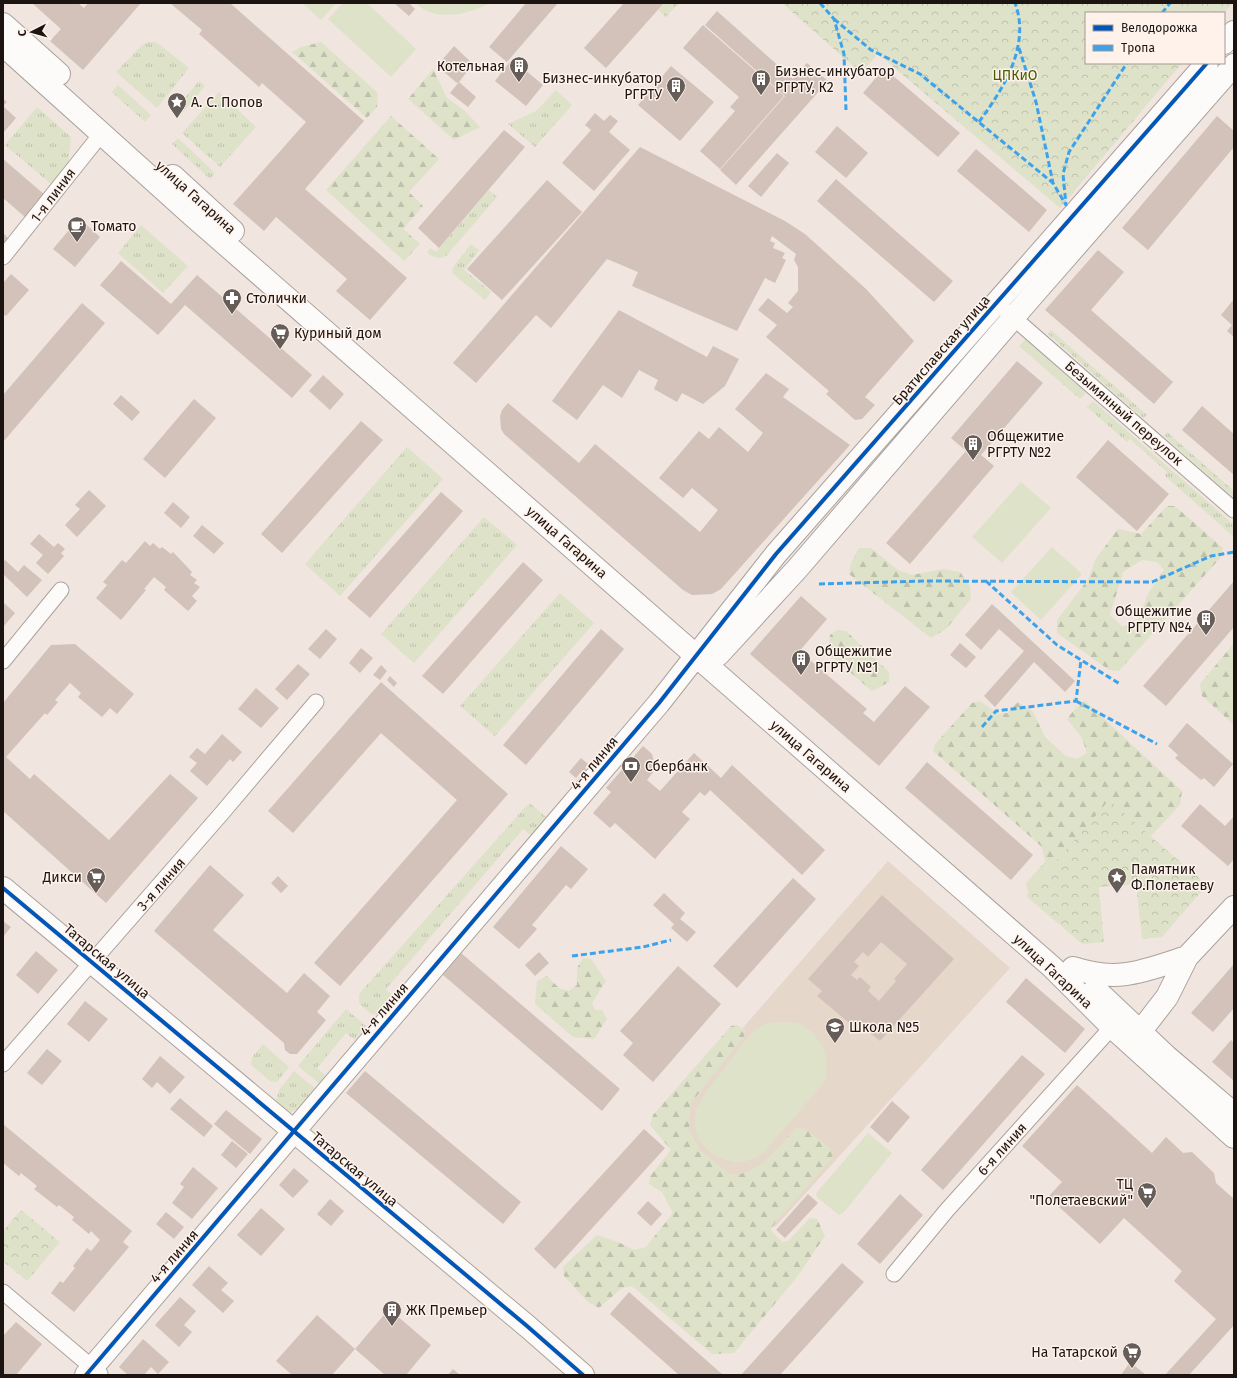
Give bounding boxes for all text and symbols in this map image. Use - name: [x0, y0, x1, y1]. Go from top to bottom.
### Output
- north arrow: [12, 12, 52, 52]
- legend: [1085, 12, 1225, 64]
- text: Велодорожка: [1121, 21, 1197, 35]
- text: С: [16, 28, 29, 37]
- text: Тропа: [1121, 41, 1155, 55]
- building icon: Котельная: [508, 55, 530, 83]
- place label: Котельная: [437, 58, 505, 75]
- place label: Бизнес-инкубатор РГРТУ, К2: [775, 63, 895, 96]
- park label: ЦПКиО: [992, 67, 1038, 84]
- building icon: Бизнес-инкубатор РГРТУ, К2: [750, 68, 772, 96]
- place label: Бизнес-инкубатор РГРТУ: [542, 70, 662, 103]
- building icon: Бизнес-инкубатор РГРТУ: [665, 75, 687, 103]
- place icon: А. С. Попов: [166, 91, 188, 119]
- place label: А. С. Попов: [191, 94, 263, 111]
- street label: улица Гагарина: [152, 157, 239, 238]
- street label: 1-я линия: [27, 165, 79, 226]
- cafe icon: Томато: [66, 215, 88, 243]
- place label: Томато: [91, 218, 137, 235]
- pharmacy icon: Столички: [221, 287, 243, 315]
- place label: Столички: [246, 290, 307, 307]
- street label: Братиславская улица: [889, 292, 994, 409]
- supermarket icon: Куриный дом: [269, 322, 291, 350]
- place label: Куриный дом: [294, 325, 382, 342]
- street label: Безымянный переулок: [1061, 358, 1187, 470]
- place label: Общежитие РГРТУ №2: [987, 428, 1064, 461]
- building icon: Общежитие РГРТУ №2: [962, 433, 984, 461]
- street label: улица Гагарина: [523, 503, 611, 582]
- place label: Общежитие РГРТУ №4: [1115, 603, 1193, 636]
- building icon: Общежитие РГРТУ №4: [1195, 608, 1217, 636]
- place label: Общежитие РГРТУ №1: [815, 643, 892, 676]
- building icon: Общежитие РГРТУ №1: [790, 648, 812, 676]
- street label: улица Гагарина: [767, 717, 855, 796]
- street label: 4-я линия: [567, 733, 622, 794]
- bank icon: Сбербанк: [620, 755, 642, 783]
- place label: Сбербанк: [645, 758, 709, 775]
- street label: 3-я линия: [134, 854, 189, 914]
- place label: Памятник Ф.Полетаеву: [1131, 861, 1214, 894]
- supermarket icon: Дикси: [85, 866, 107, 894]
- place icon: Памятник Ф.Полетаеву: [1106, 866, 1128, 894]
- place label: Дикси: [42, 869, 82, 886]
- street label: Татарская улица: [60, 920, 153, 1002]
- street label: улица Гагарина: [1010, 930, 1096, 1012]
- street label: 4-я линия: [357, 979, 412, 1040]
- school or university icon: Школа №5: [824, 1016, 846, 1044]
- place label: Школа №5: [849, 1019, 919, 1036]
- street label: 6-я линия: [974, 1119, 1031, 1179]
- street label: Татарская улица: [308, 1128, 401, 1210]
- place label: ТЦ "Полетаевский": [1029, 1176, 1134, 1209]
- supermarket icon: ТЦ "Полетаевский": [1136, 1181, 1158, 1209]
- street label: 4-я линия: [147, 1226, 202, 1287]
- building icon: ЖК Премьер: [381, 1299, 403, 1327]
- place label: ЖК Премьер: [406, 1302, 487, 1319]
- supermarket icon: На Татарской: [1121, 1341, 1143, 1369]
- place label: На Татарской: [1031, 1344, 1118, 1361]

